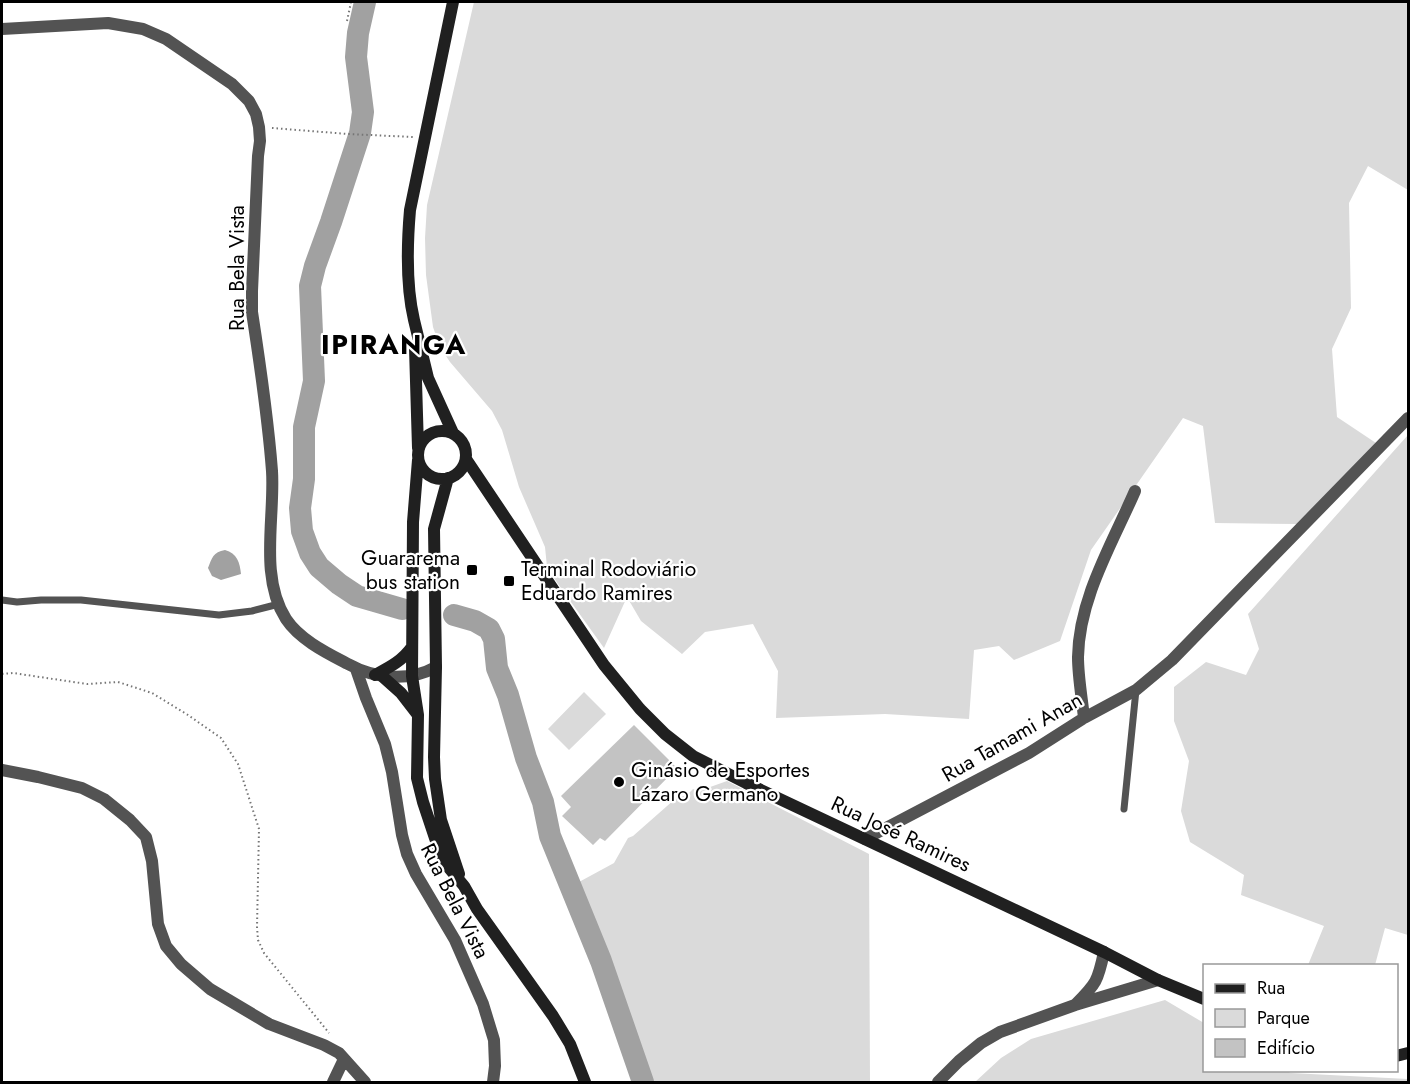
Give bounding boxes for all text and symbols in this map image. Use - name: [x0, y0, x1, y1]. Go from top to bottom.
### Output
- street label: Rua Bela Vista: [222, 205, 252, 331]
- district label: IPIRANGA: [321, 325, 467, 364]
- place label: Guararema bus station: [361, 543, 460, 597]
- place label: Terminal Rodoviário Eduardo Ramires: [521, 554, 696, 608]
- marker: Guararema bus station: [465, 563, 479, 577]
- marker: Terminal Rodoviário Eduardo Ramires: [502, 574, 516, 588]
- street label: Rua Tamami Anan: [936, 685, 1088, 789]
- place label: Ginásio de Esportes Lázaro Germano: [631, 755, 810, 809]
- marker: Ginásio de Esportes Lázaro Germano: [612, 775, 626, 789]
- street label: Rua José Ramires: [826, 788, 976, 880]
- street label: Rua Bela Vista: [413, 838, 497, 964]
- legend: [1203, 964, 1398, 1072]
- text: Rua: [1257, 975, 1285, 1001]
- text: Parque: [1257, 1005, 1310, 1031]
- text: Edifício: [1257, 1035, 1315, 1061]

